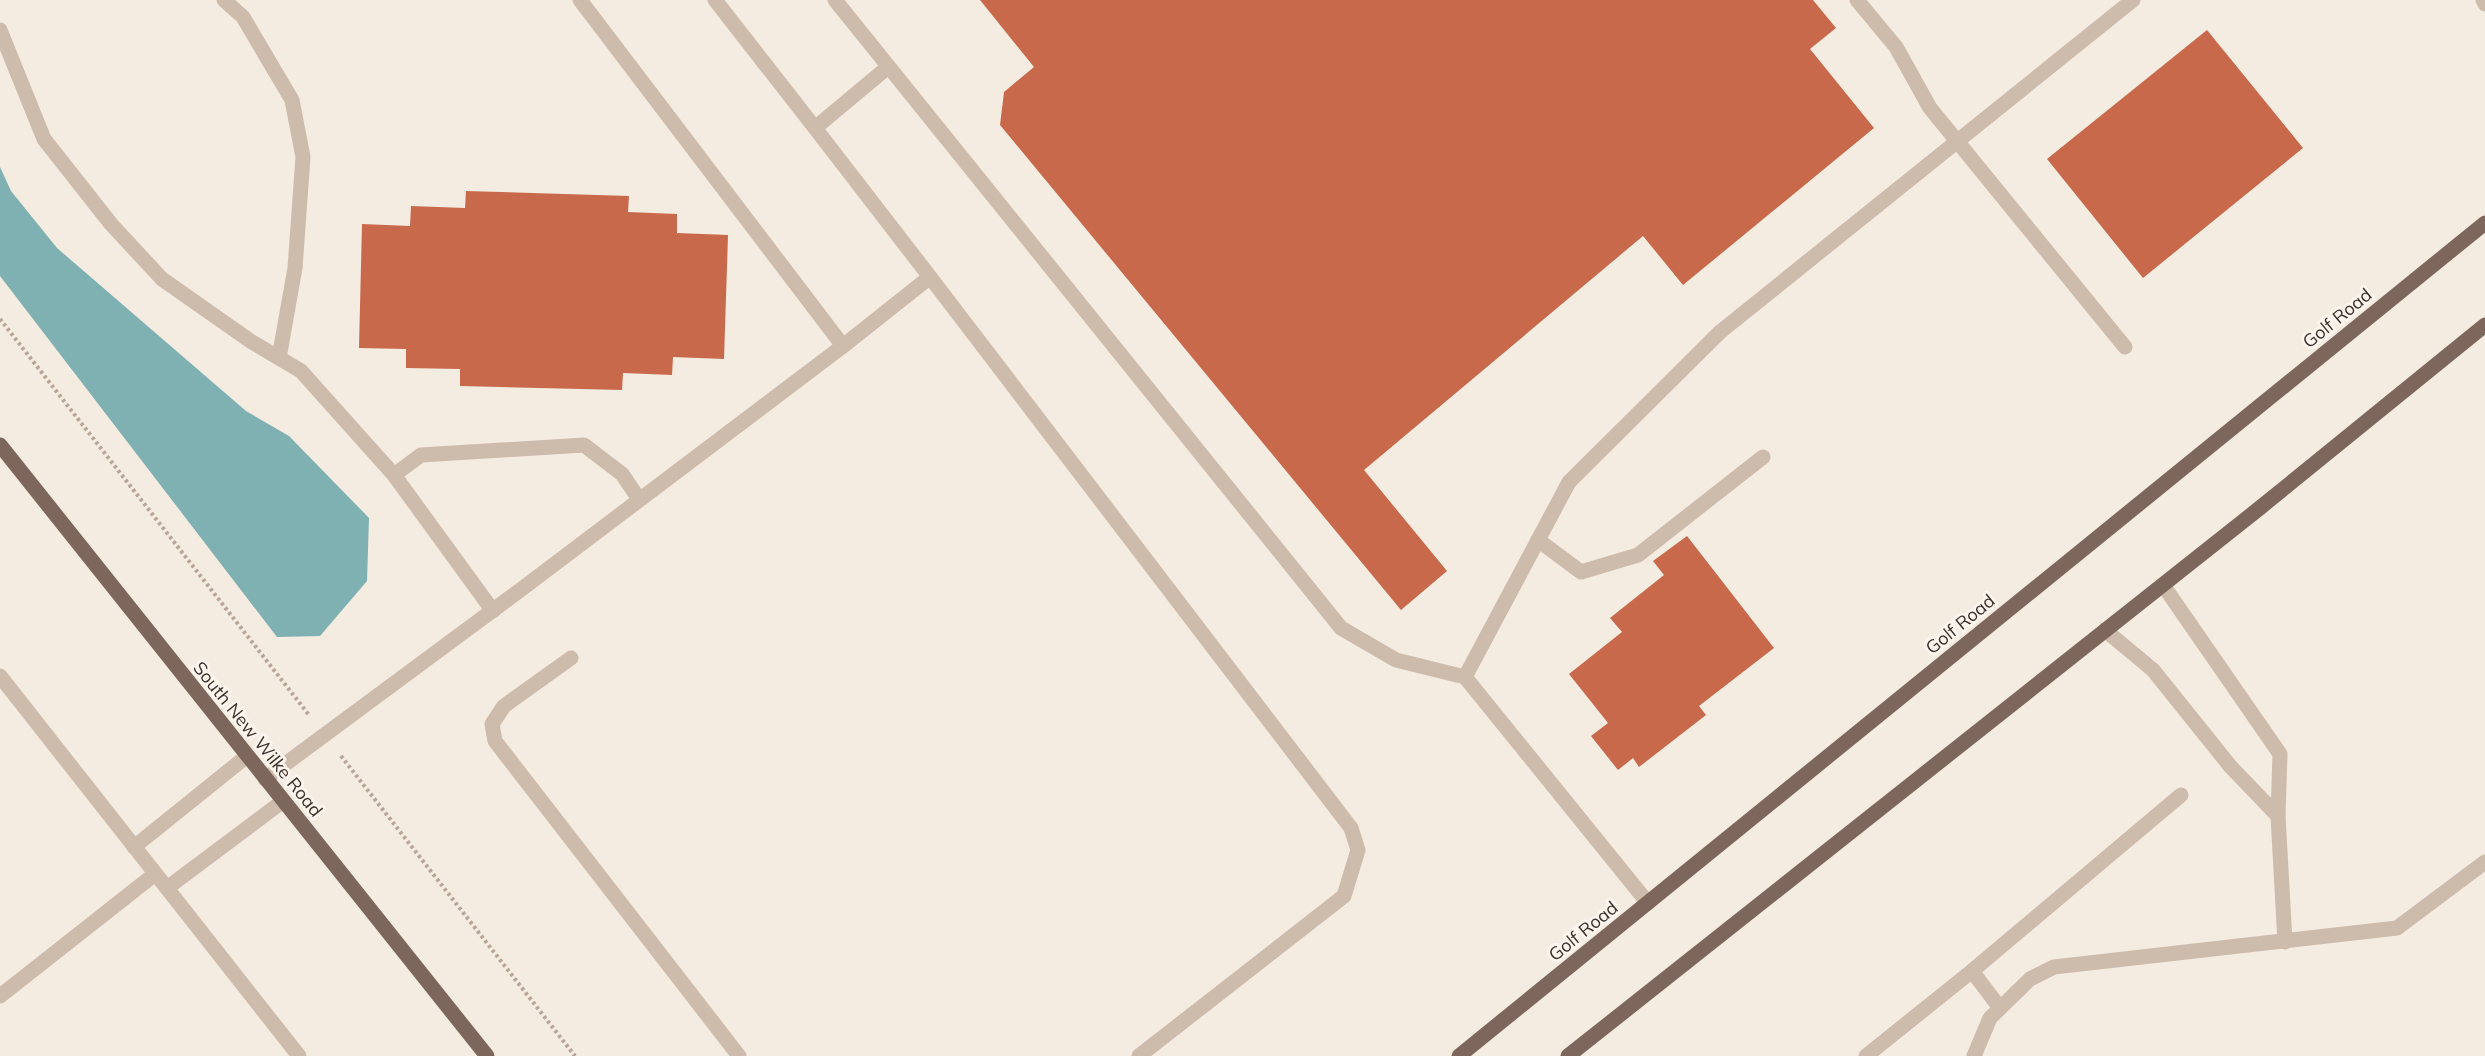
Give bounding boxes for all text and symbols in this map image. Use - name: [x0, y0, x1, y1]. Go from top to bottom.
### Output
- street label: Golf Road: [2298, 283, 2376, 353]
- street label: Golf Road: [1921, 589, 1999, 659]
- street label: South New Wilke Road: [188, 657, 328, 821]
- street label: Golf Road: [1544, 896, 1622, 966]

